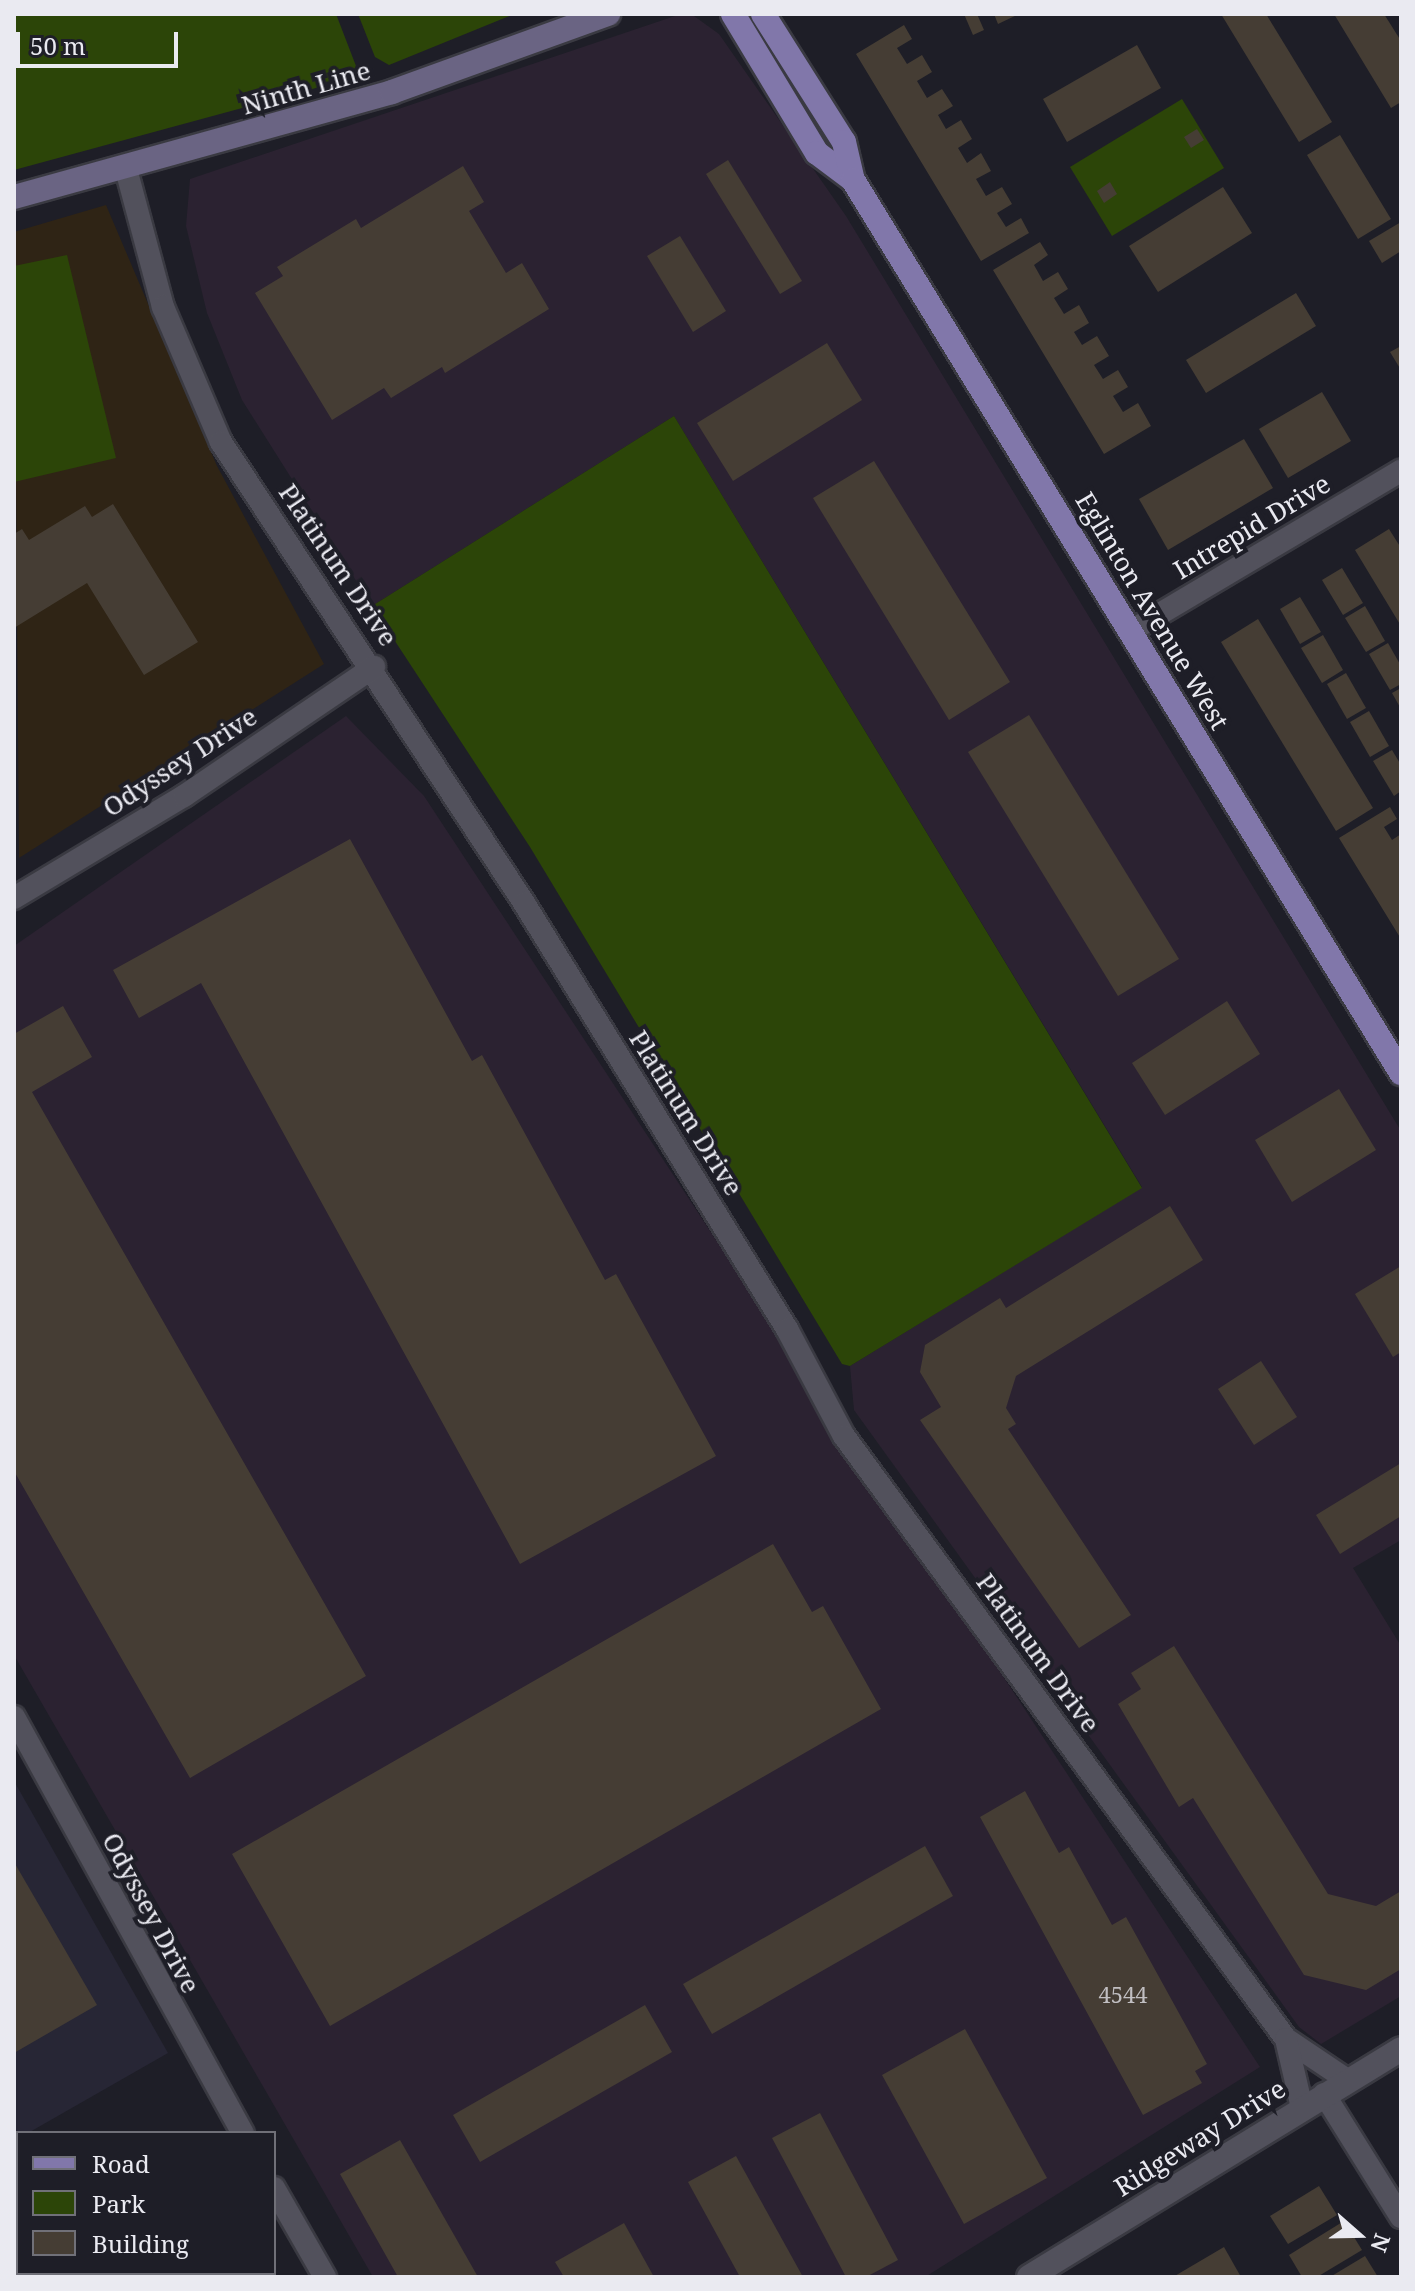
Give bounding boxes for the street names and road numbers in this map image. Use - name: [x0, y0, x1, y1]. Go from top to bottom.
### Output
- street label: Ninth Line: [238, 55, 374, 121]
- street label: Intrepid Drive: [1168, 468, 1336, 586]
- street label: Platinum Drive: [272, 478, 404, 652]
- street label: Eglinton Avenue West: [1069, 487, 1235, 735]
- street label: Odyssey Drive: [97, 701, 263, 823]
- street label: Platinum Drive: [623, 1025, 749, 1201]
- street label: Platinum Drive: [970, 1567, 1106, 1739]
- street label: Odyssey Drive: [96, 1827, 206, 1999]
- street label: Ridgeway Drive: [1109, 2073, 1291, 2203]

